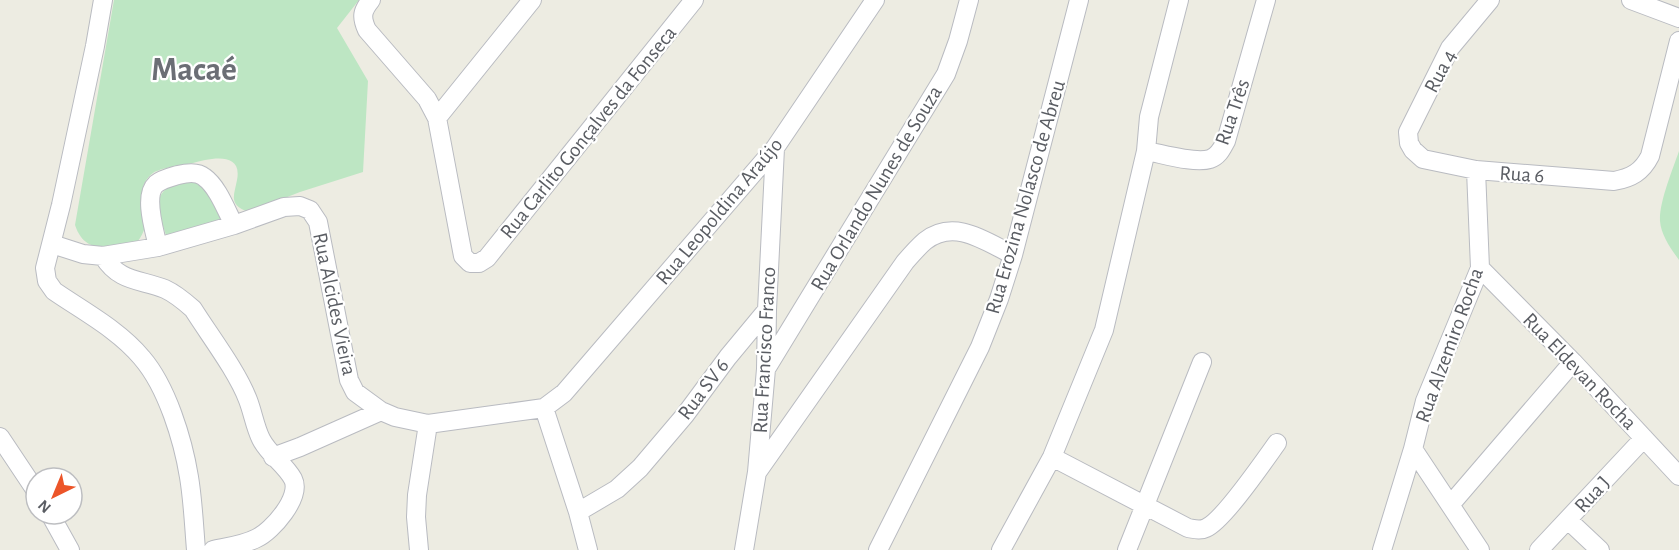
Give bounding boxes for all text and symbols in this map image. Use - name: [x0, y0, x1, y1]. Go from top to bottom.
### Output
- street label: Rua Carlito Gonçalves da Fonseca: [496, 22, 681, 242]
- street label: Rua 4: [1421, 46, 1460, 96]
- district label: Macaé: [151, 54, 237, 87]
- street label: Rua Três: [1211, 76, 1254, 148]
- street label: Rua Erozina Nolasco de Abreu: [982, 78, 1069, 316]
- street label: Rua Orlando Nunes de Souza: [807, 82, 946, 294]
- street label: Rua Leopoldina Araújo: [652, 134, 787, 289]
- street label: Rua 6: [1499, 162, 1545, 187]
- street label: Rua Alcides Vieira: [309, 231, 360, 378]
- street label: Rua Alzemiro Rocha: [1412, 265, 1487, 425]
- street label: Rua Francisco Franco: [750, 266, 779, 434]
- street label: Rua Eldevan Rocha: [1519, 309, 1641, 434]
- street label: Rua SV 6: [674, 355, 733, 424]
- north arrow: [24, 466, 84, 526]
- street label: Rua J: [1570, 472, 1614, 517]
- text: N: [35, 497, 54, 516]

